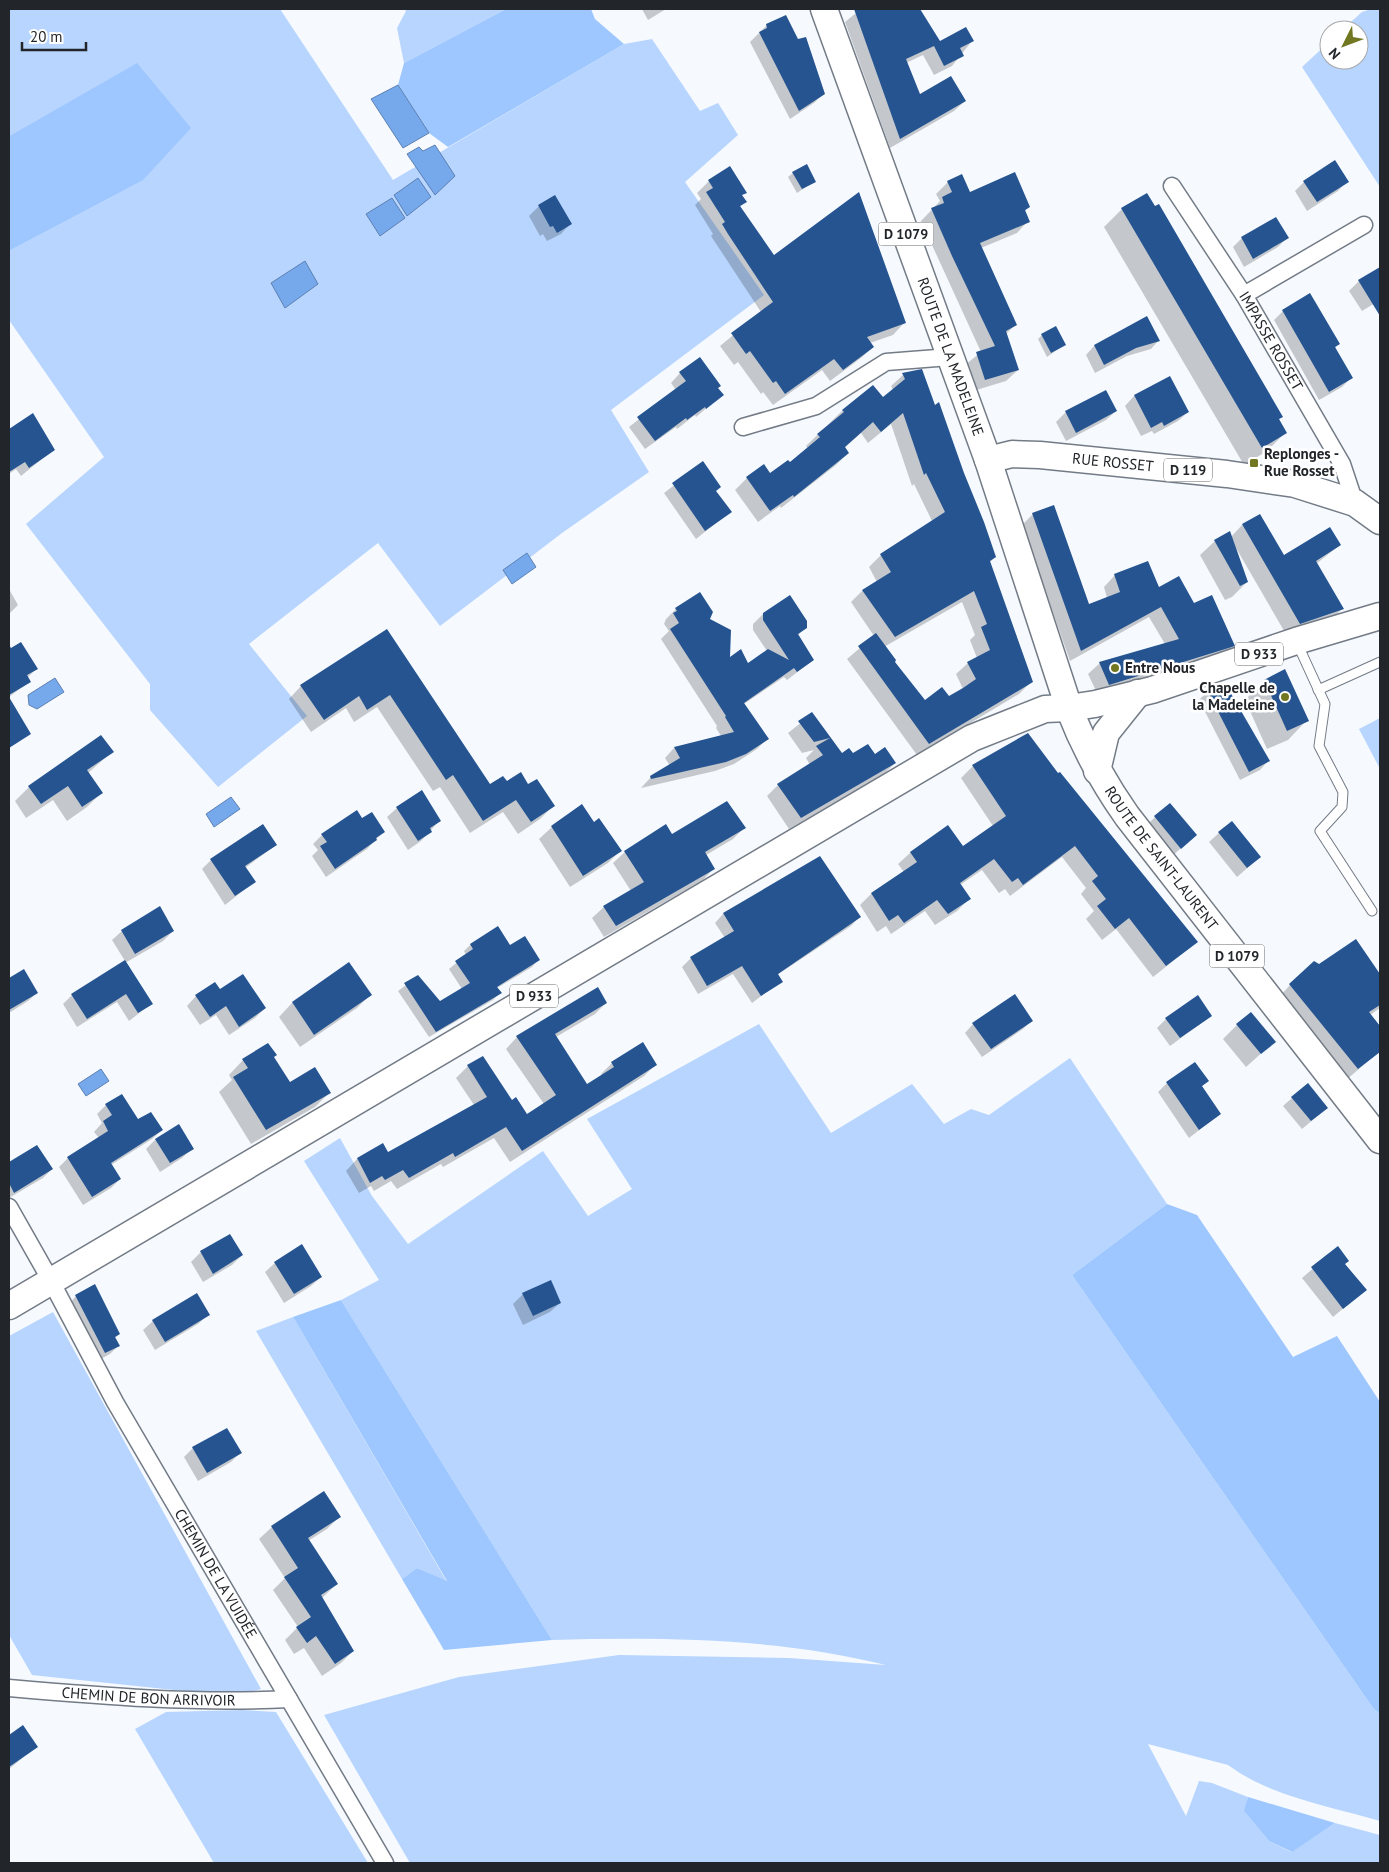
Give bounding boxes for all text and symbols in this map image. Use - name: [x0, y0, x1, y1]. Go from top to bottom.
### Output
- scale bar: [22, 20, 86, 52]
- north arrow: [1319, 20, 1369, 70]
- text: 20 m: [30, 27, 63, 46]
- text: N: [1325, 44, 1344, 63]
- road number: D 1079: [878, 222, 934, 245]
- street label: ROUTE DE LA MADELEINE: [913, 275, 988, 438]
- street label: IMPASSE ROSSET: [1235, 288, 1308, 394]
- place label: Replonges - Rue Rosset: [1264, 444, 1339, 480]
- street label: RUE ROSSET: [1071, 448, 1155, 476]
- marker: Replonges - Rue Rosset: [1248, 457, 1260, 469]
- road number: D 119: [1164, 458, 1212, 482]
- road number: D 933: [1235, 642, 1283, 666]
- place label: Entre Nous: [1125, 658, 1195, 677]
- marker: Entre Nous: [1109, 662, 1121, 674]
- place label: Chapelle de la Madeleine: [1192, 678, 1275, 714]
- marker: Chapelle de la Madeleine: [1279, 691, 1291, 703]
- street label: ROUTE DE SAINT-LAURENT: [1101, 783, 1223, 934]
- road number: D 1079: [1210, 944, 1264, 968]
- road number: D 933: [510, 984, 558, 1008]
- street label: CHEMIN DE LA VUIDÉE: [171, 1505, 261, 1642]
- street label: CHEMIN DE BON ARRIVOIR: [61, 1682, 236, 1710]

